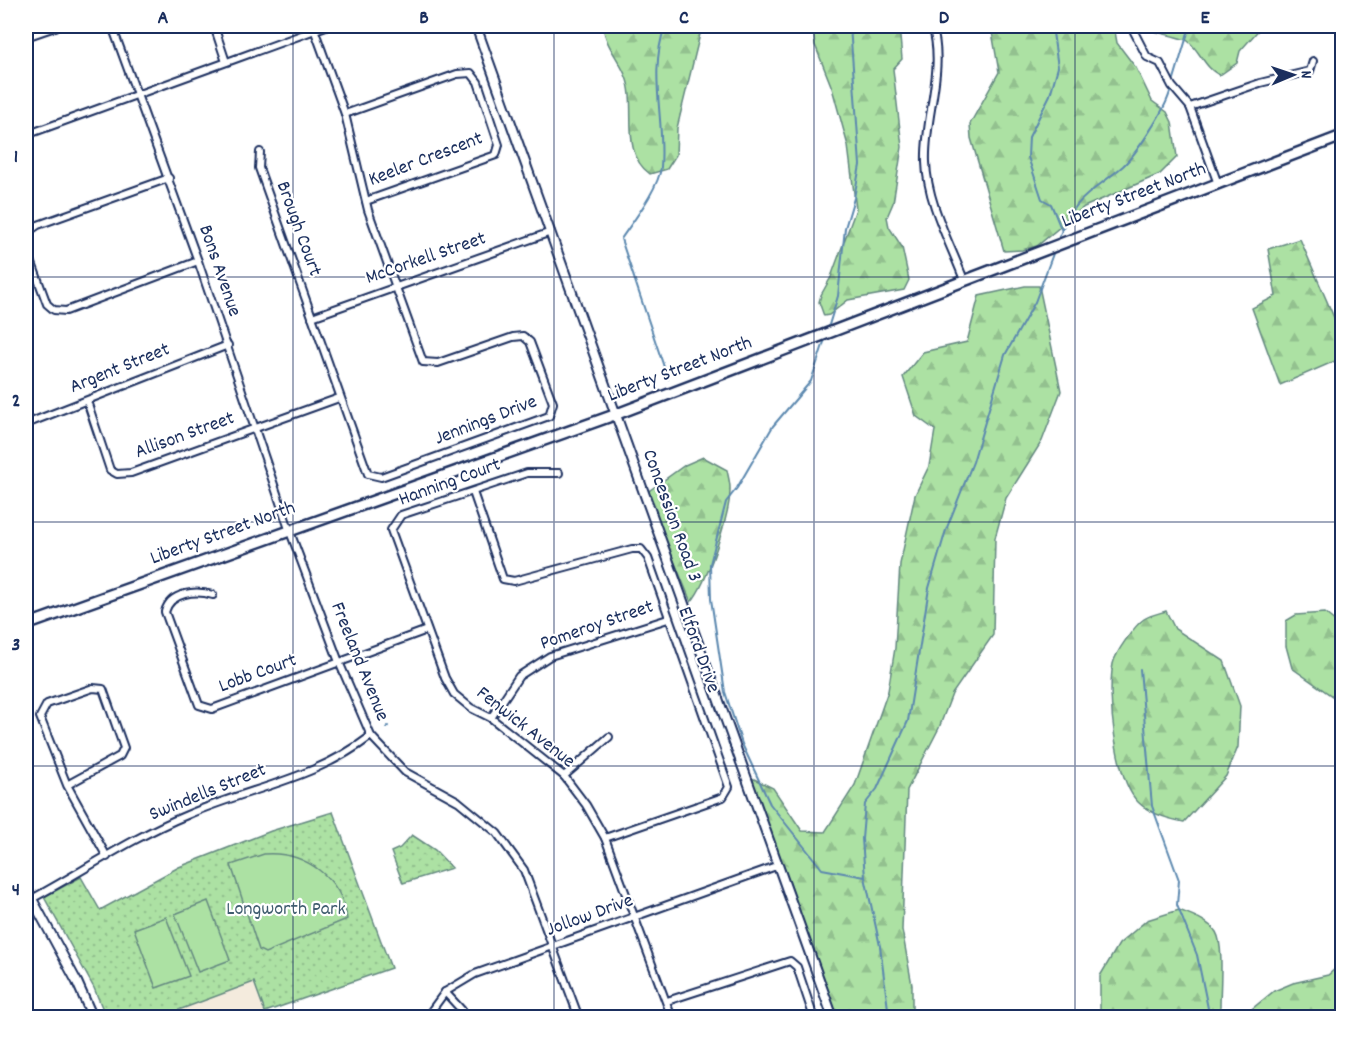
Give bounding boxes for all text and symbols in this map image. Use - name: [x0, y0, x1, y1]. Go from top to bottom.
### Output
- text: A: [158, 5, 169, 33]
- text: B: [419, 5, 429, 33]
- text: C: [679, 5, 689, 33]
- text: D: [939, 5, 950, 33]
- text: E: [1200, 5, 1210, 33]
- north arrow: [1263, 45, 1323, 105]
- text: N: [1294, 70, 1317, 79]
- street label: Keeler Crescent: [365, 125, 487, 195]
- text: 1: [14, 144, 18, 172]
- street label: Liberty Street North: [1058, 156, 1210, 236]
- street label: Brough Court: [268, 178, 328, 280]
- street label: Bons Avenue: [190, 221, 248, 321]
- street label: McCorkell Street: [362, 225, 490, 293]
- street label: Liberty Street North: [604, 330, 756, 410]
- street label: Argent Street: [66, 336, 174, 402]
- text: 2: [12, 388, 20, 416]
- street label: Jennings Drive: [431, 389, 542, 453]
- street label: Allison Street: [131, 405, 239, 467]
- street label: Concession Road 3: [634, 446, 708, 586]
- street label: Hanning Court: [395, 452, 505, 514]
- street label: Liberty Street North: [146, 495, 300, 573]
- street label: Pomeroy Street: [537, 594, 657, 658]
- street label: Freeland Avenue: [322, 598, 396, 726]
- street label: Elford Drive: [670, 603, 727, 697]
- text: 3: [12, 632, 20, 660]
- street label: Lobb Court: [215, 647, 301, 701]
- street label: Fenwick Avenue: [469, 680, 581, 776]
- street label: Swindells Street: [145, 757, 271, 829]
- text: 4: [12, 877, 20, 905]
- street label: Jollow Drive: [543, 887, 638, 945]
- park label: Longworth Park: [226, 896, 346, 924]

